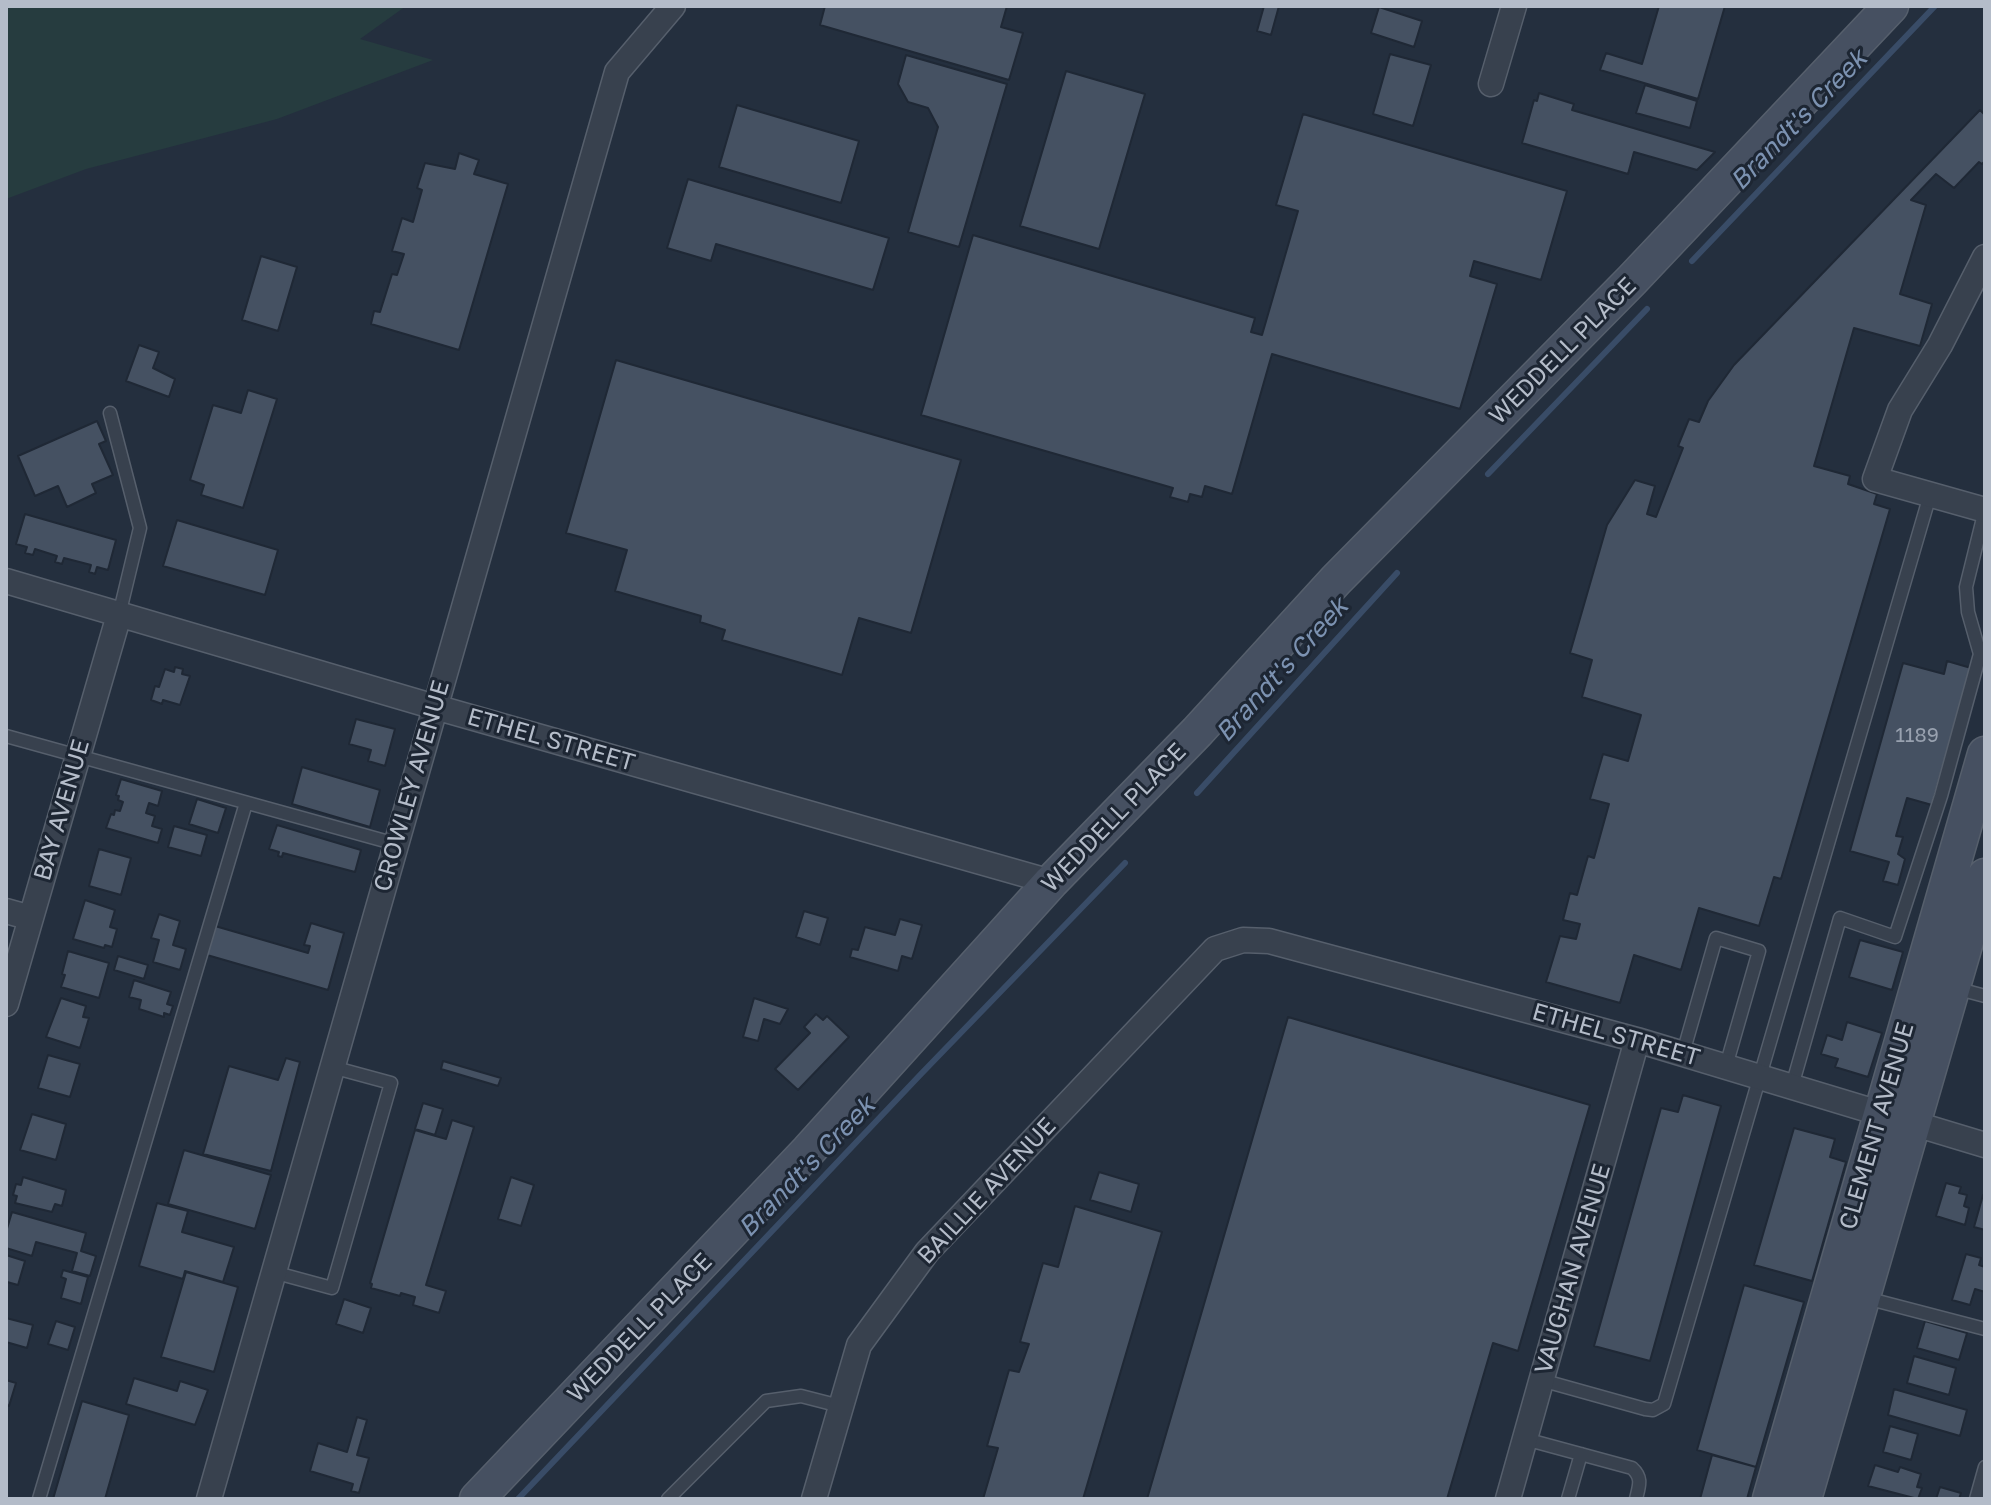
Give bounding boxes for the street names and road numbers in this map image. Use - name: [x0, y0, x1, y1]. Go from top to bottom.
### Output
- street label: WEDDELL PLACE: [1484, 272, 1642, 430]
- street label: CROWLEY AVENUE: [368, 677, 456, 895]
- street label: ETHEL STREET: [464, 702, 638, 778]
- street label: BAY AVENUE: [28, 736, 96, 884]
- street label: WEDDELL PLACE: [1036, 738, 1192, 898]
- street label: ETHEL STREET: [1529, 997, 1703, 1073]
- street label: CLEMENT AVENUE: [1834, 1019, 1920, 1233]
- street label: BAILLIE AVENUE: [912, 1112, 1062, 1270]
- street label: VAUGHAN AVENUE: [1529, 1161, 1617, 1377]
- street label: WEDDELL PLACE: [562, 1248, 718, 1408]

